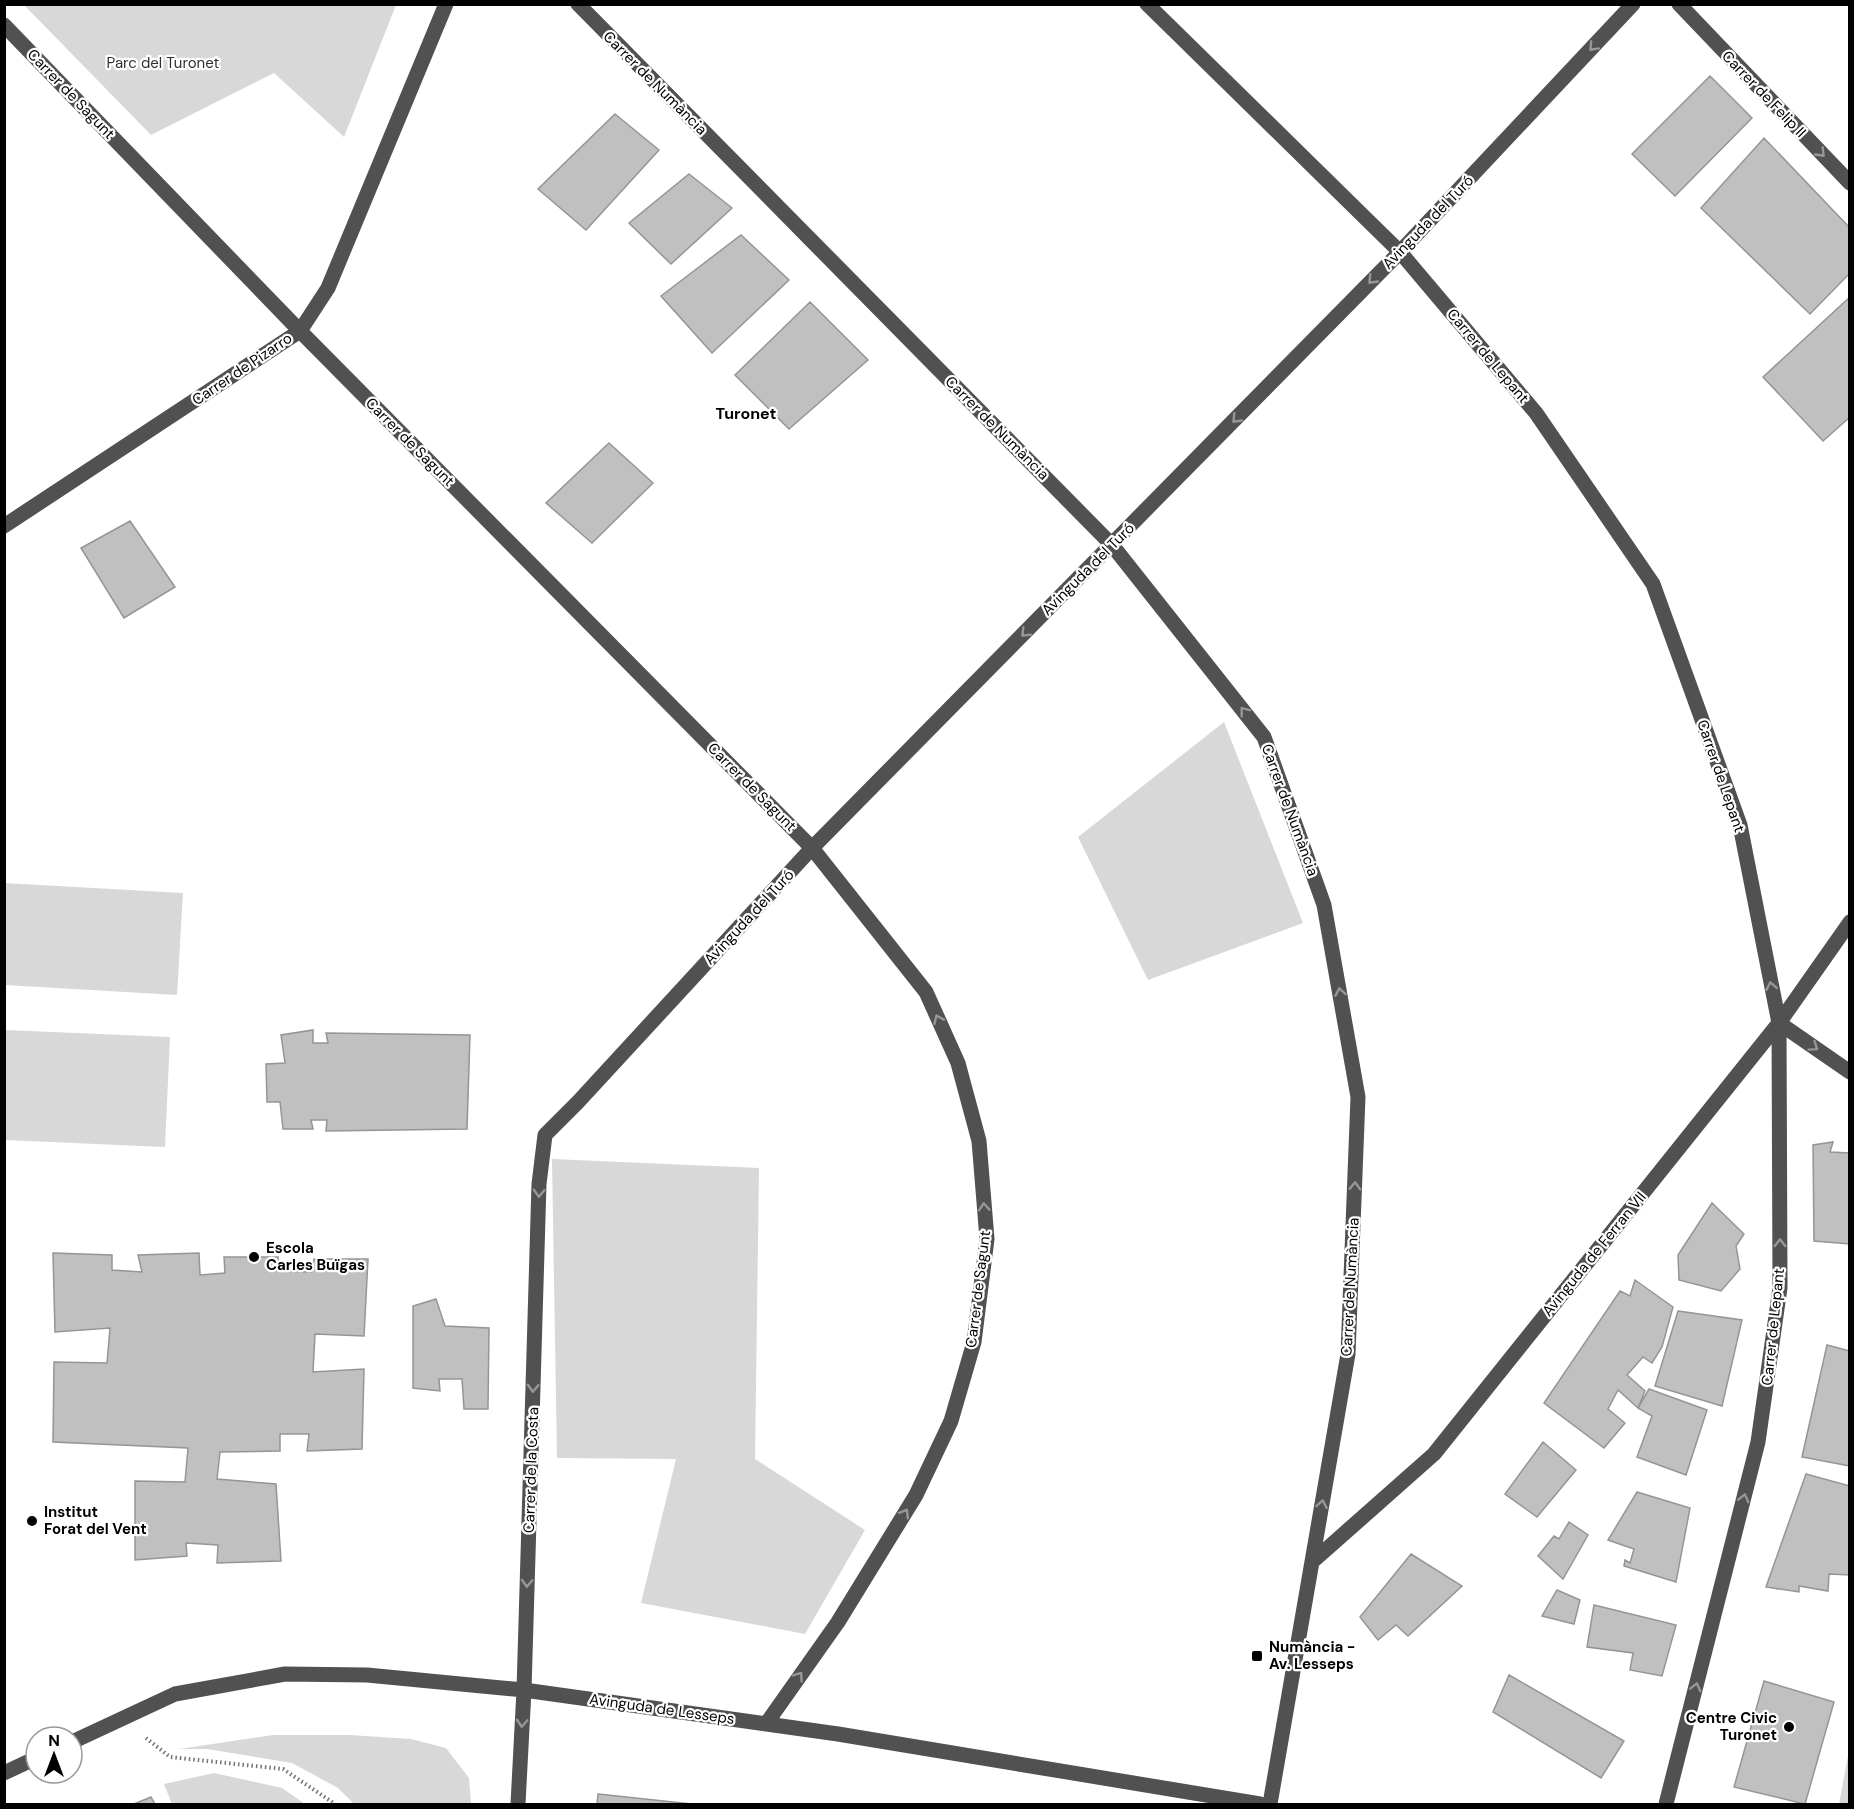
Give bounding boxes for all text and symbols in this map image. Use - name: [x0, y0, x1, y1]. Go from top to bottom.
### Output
- street label: Carrer de Numància: [599, 27, 711, 139]
- one-way arrow: [1589, 40, 1600, 51]
- street label: Carrer de Sagunt: [23, 45, 119, 143]
- street label: Carrer de Felip II: [1717, 46, 1811, 142]
- park label: Parc del Turonet: [107, 53, 220, 73]
- one-way arrow: [1814, 147, 1825, 157]
- street label: Avinguda del Turó: [1378, 171, 1478, 273]
- one-way arrow: [1369, 272, 1380, 283]
- street label: Carrer de Lepant: [1442, 304, 1534, 408]
- street label: Carrer de Pizarro: [188, 328, 296, 410]
- street label: Carrer de Numància: [941, 372, 1053, 484]
- street label: Carrer de Sagunt: [361, 393, 459, 491]
- district label: Turonet: [715, 403, 777, 424]
- one-way arrow: [1232, 412, 1243, 423]
- street label: Avinguda del Turó: [1037, 518, 1139, 620]
- one-way arrow: [1021, 626, 1032, 636]
- one-way arrow: [1240, 707, 1251, 718]
- street label: Carrer de Lepant: [1692, 717, 1750, 835]
- street label: Carrer de Sagunt: [703, 738, 801, 836]
- street label: Carrer de Numància: [1257, 741, 1323, 879]
- street label: Avinguda del Turó: [700, 865, 799, 969]
- one-way arrow: [1765, 981, 1778, 991]
- one-way arrow: [1334, 988, 1346, 997]
- one-way arrow: [933, 1014, 945, 1025]
- one-way arrow: [1807, 1040, 1818, 1051]
- one-way arrow: [1348, 1181, 1361, 1190]
- street label: Avinguda de Ferran VII: [1537, 1188, 1651, 1320]
- one-way arrow: [533, 1189, 545, 1198]
- one-way arrow: [978, 1202, 991, 1211]
- street label: Carrer de Numància: [1336, 1217, 1364, 1357]
- street label: Carrer de Sagunt: [961, 1229, 995, 1349]
- place label: Escola Carles Buïgas: [266, 1238, 365, 1275]
- one-way arrow: [1774, 1239, 1786, 1248]
- marker: Escola Carles Buïgas: [247, 1250, 261, 1264]
- street label: Carrer de Lepant: [1757, 1267, 1789, 1387]
- one-way arrow: [527, 1384, 539, 1393]
- street label: Carrer de la Costa: [519, 1407, 543, 1533]
- one-way arrow: [1737, 1493, 1750, 1503]
- one-way arrow: [1315, 1500, 1327, 1509]
- place label: Institut Forat del Vent: [44, 1502, 147, 1539]
- one-way arrow: [898, 1508, 909, 1519]
- marker: Institut Forat del Vent: [25, 1514, 39, 1528]
- one-way arrow: [521, 1579, 533, 1588]
- place label: Numància - Av. Lesseps: [1269, 1637, 1356, 1674]
- marker: Numància - Av. Lesseps: [1250, 1649, 1264, 1663]
- one-way arrow: [792, 1672, 803, 1683]
- one-way arrow: [1689, 1682, 1702, 1692]
- street label: Avinguda de Lesseps: [588, 1689, 736, 1729]
- place label: Centre Civic Turonet: [1686, 1708, 1777, 1745]
- one-way arrow: [516, 1719, 529, 1728]
- marker: Centre Civic Turonet: [1782, 1720, 1796, 1734]
- north arrow: [24, 1725, 84, 1785]
- text: N: [48, 1730, 60, 1751]

